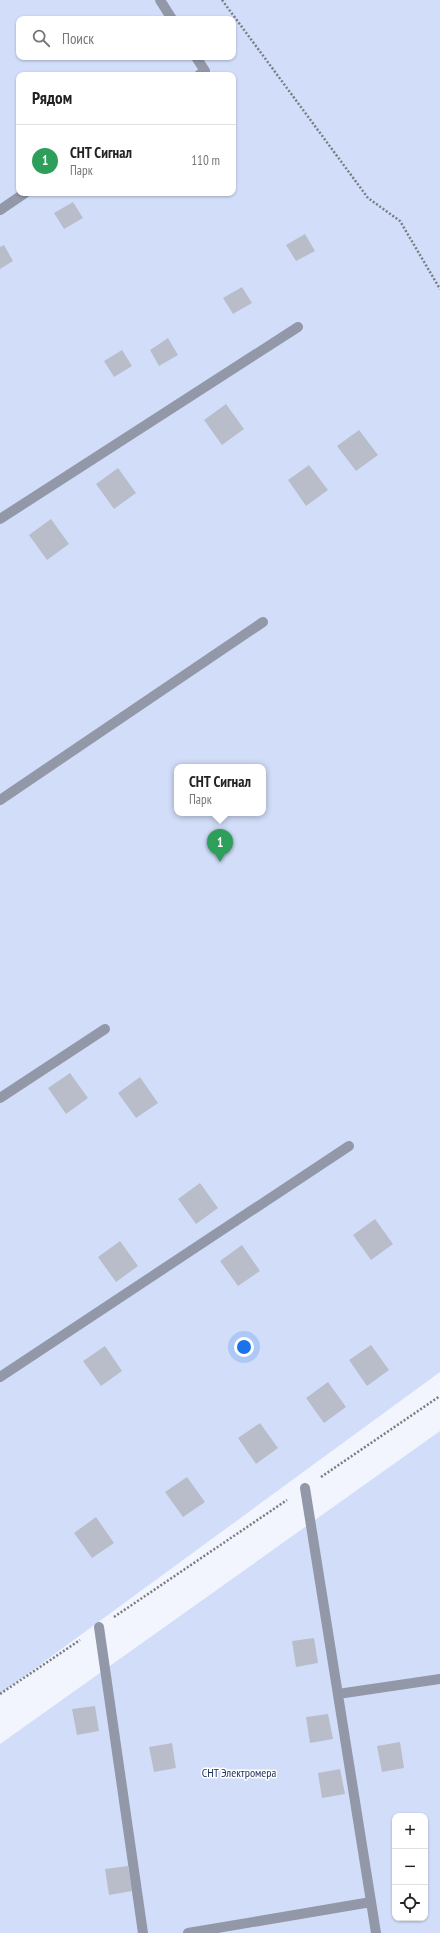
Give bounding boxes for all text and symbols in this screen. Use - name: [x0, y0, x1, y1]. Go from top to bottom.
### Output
- search box: [16, 16, 236, 60]
- icon: search: [30, 27, 52, 49]
- text: Поиск: [62, 29, 94, 48]
- text: Рядом: [32, 87, 72, 109]
- text: СНТ Сигнал: [70, 143, 132, 162]
- text: 1: [42, 152, 48, 169]
- text: 110 m: [191, 152, 220, 169]
- text: Парк: [70, 162, 93, 179]
- popup: [174, 764, 266, 816]
- text: СНТ Сигнал: [189, 772, 251, 791]
- text: Парк: [189, 791, 212, 808]
- pin: 1: [207, 829, 233, 862]
- your location: [234, 1337, 254, 1357]
- park label: СНТ Электромера: [202, 1765, 277, 1780]
- map controls: [392, 1813, 428, 1921]
- button: +: [392, 1813, 428, 1849]
- button: −: [392, 1849, 428, 1885]
- button: locate: [392, 1885, 428, 1921]

